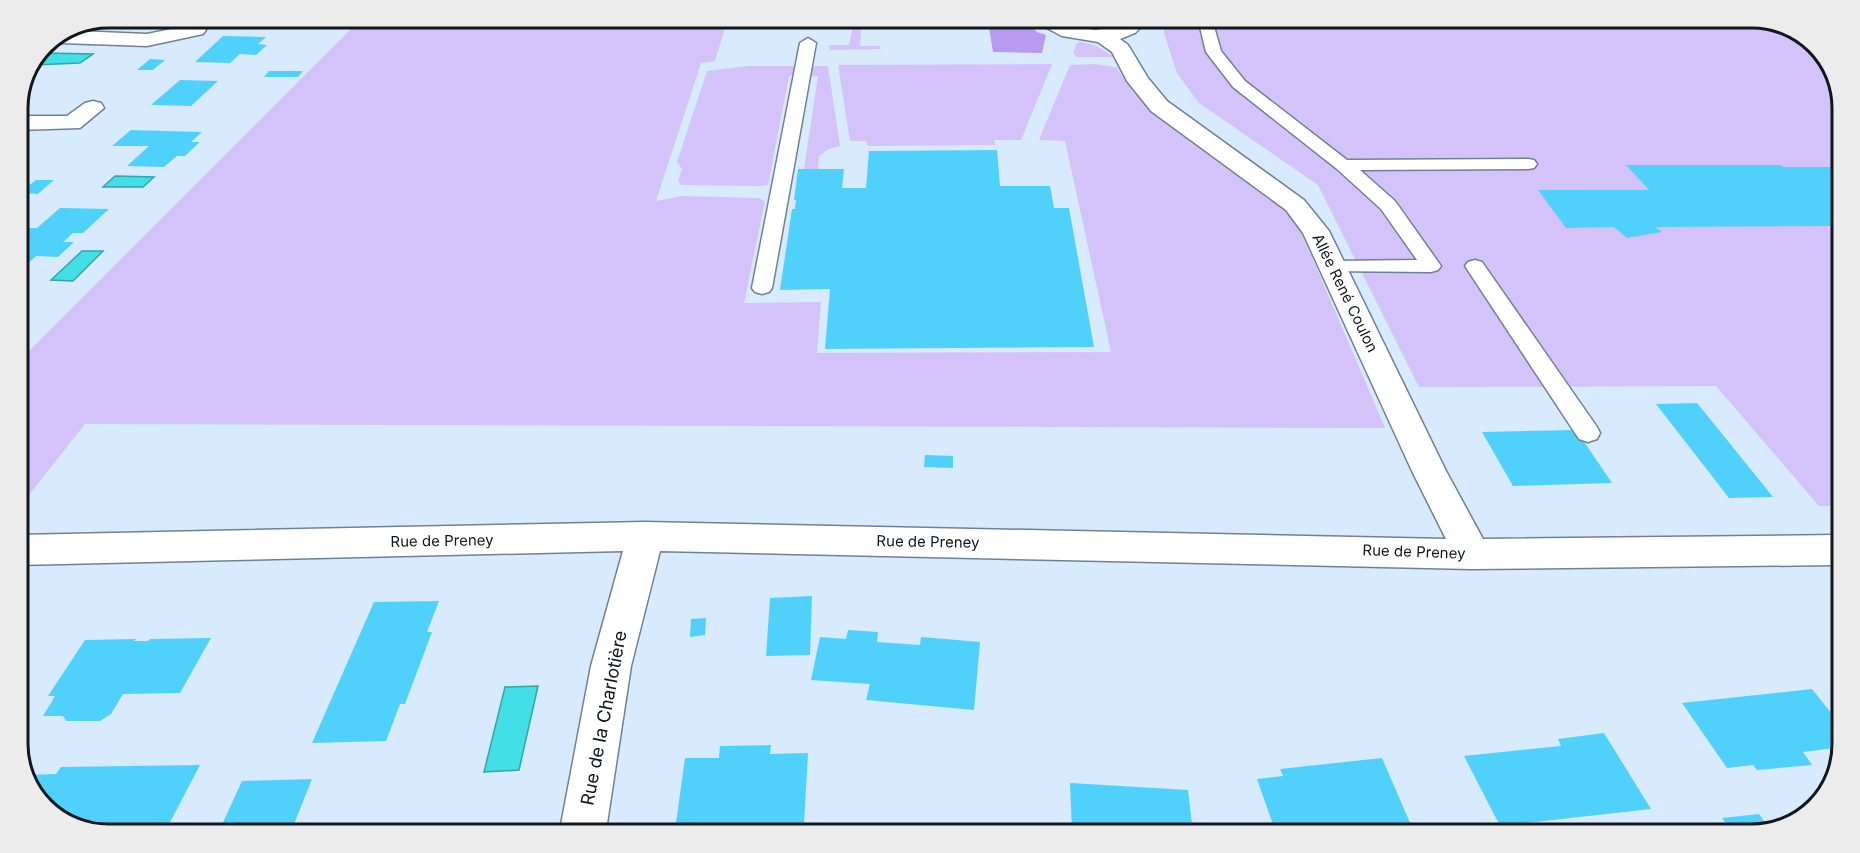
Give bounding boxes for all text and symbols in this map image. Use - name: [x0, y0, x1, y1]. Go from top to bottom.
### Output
- street label: Allée René Coulon: [1308, 230, 1382, 355]
- street label: Rue de Preney: [390, 530, 494, 551]
- street label: Rue de Preney: [876, 531, 980, 552]
- street label: Rue de Preney: [1362, 540, 1466, 563]
- street label: Rue de la Charlotière: [576, 629, 631, 807]

